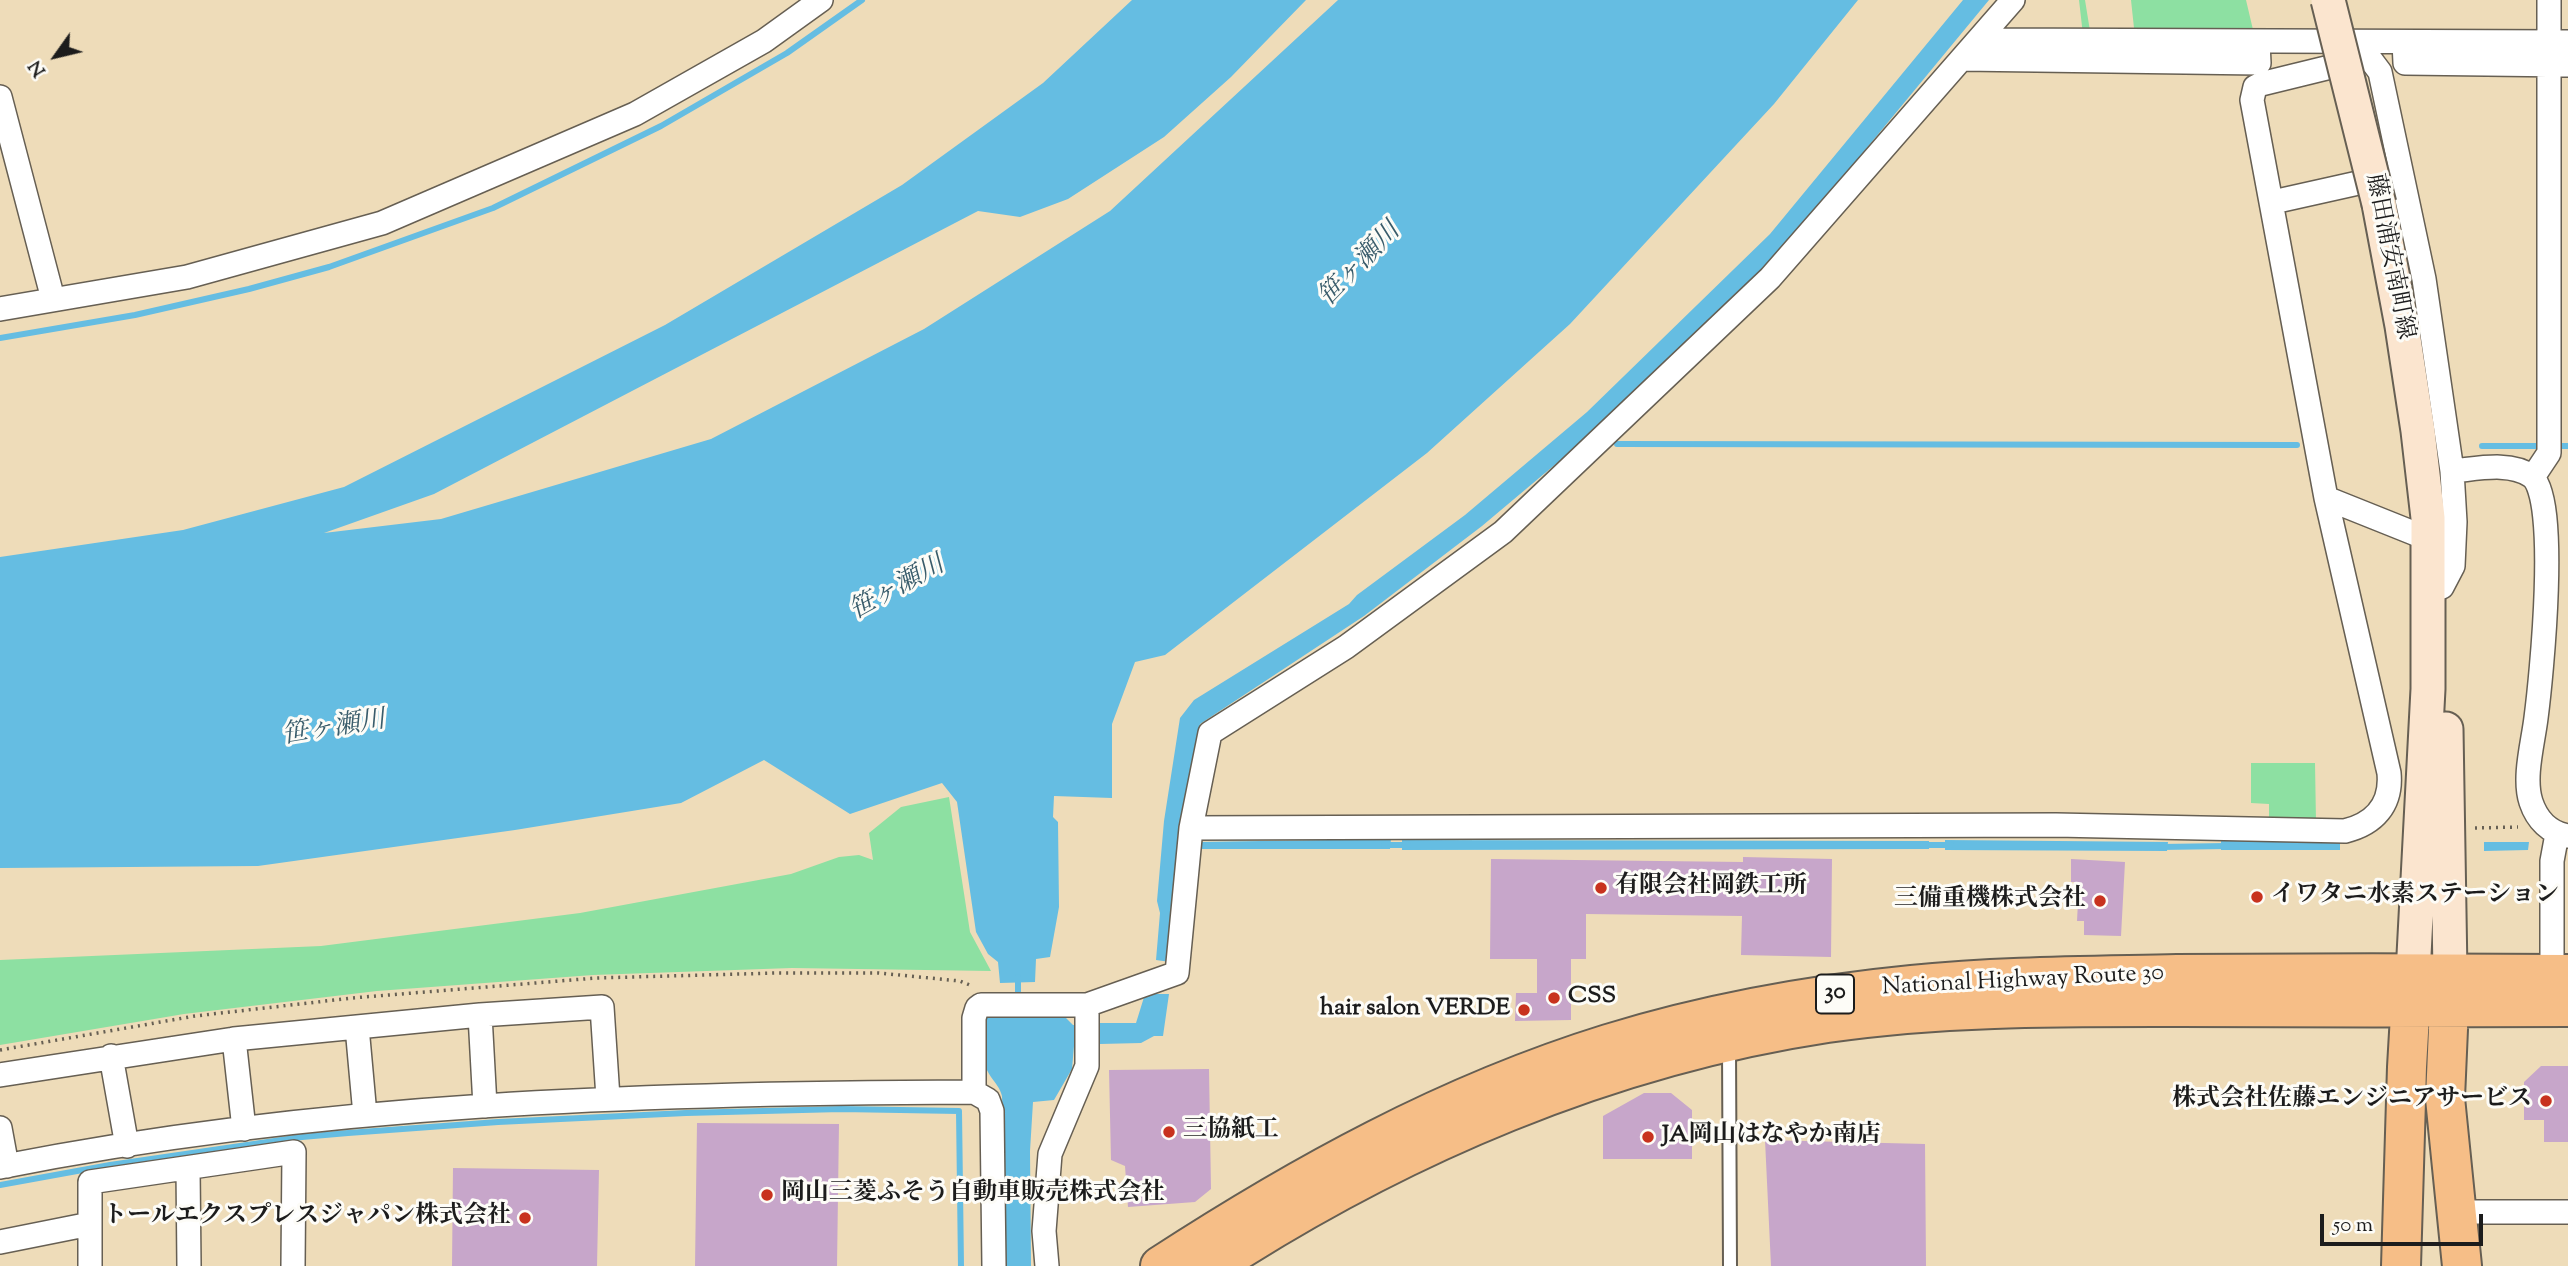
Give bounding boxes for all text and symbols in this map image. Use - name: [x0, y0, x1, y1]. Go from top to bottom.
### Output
- north arrow: [21, 21, 91, 91]
- text: N: [23, 54, 54, 82]
- street label: 藤田浦安南町線: [2358, 172, 2418, 342]
- water label: 笹ヶ瀬川: [1314, 218, 1408, 314]
- water label: 笹ヶ瀬川: [845, 551, 951, 629]
- water label: 笹ヶ瀬川: [280, 706, 388, 754]
- place label: 有限会社岡鉄工所: [1615, 874, 1807, 902]
- marker: 有限会社岡鉄工所: [1593, 880, 1609, 896]
- place label: イワタニ水素ステーション: [2271, 883, 2559, 911]
- place label: 三備重機株式会社: [1894, 887, 2086, 915]
- marker: イワタニ水素ステーション: [2249, 889, 2265, 905]
- marker: 三備重機株式会社: [2092, 893, 2108, 909]
- street label: National Highway Route 30: [1881, 960, 2165, 1004]
- road number: 30: [1816, 974, 1854, 1014]
- place label: CSS: [1568, 984, 1616, 1012]
- marker: CSS: [1546, 990, 1562, 1006]
- place label: hair salon VERDE: [1320, 996, 1510, 1024]
- marker: hair salon VERDE: [1516, 1002, 1532, 1018]
- place label: 株式会社佐藤エンジニアサービス: [2172, 1087, 2532, 1115]
- marker: 株式会社佐藤エンジニアサービス: [2538, 1093, 2554, 1109]
- place label: 三協紙工: [1183, 1118, 1279, 1146]
- place label: JA岡山はなやか南店: [1662, 1123, 1880, 1151]
- marker: 三協紙工: [1161, 1124, 1177, 1140]
- marker: JA岡山はなやか南店: [1640, 1129, 1656, 1145]
- place label: 岡山三菱ふそう自動車販売株式会社: [781, 1181, 1165, 1209]
- marker: 岡山三菱ふそう自動車販売株式会社: [759, 1187, 775, 1203]
- scale bar: [2323, 1200, 2486, 1244]
- place label: トールエクスプレスジャパン株式会社: [103, 1204, 511, 1232]
- marker: トールエクスプレスジャパン株式会社: [517, 1210, 533, 1226]
- text: 50 m: [2333, 1211, 2373, 1241]

